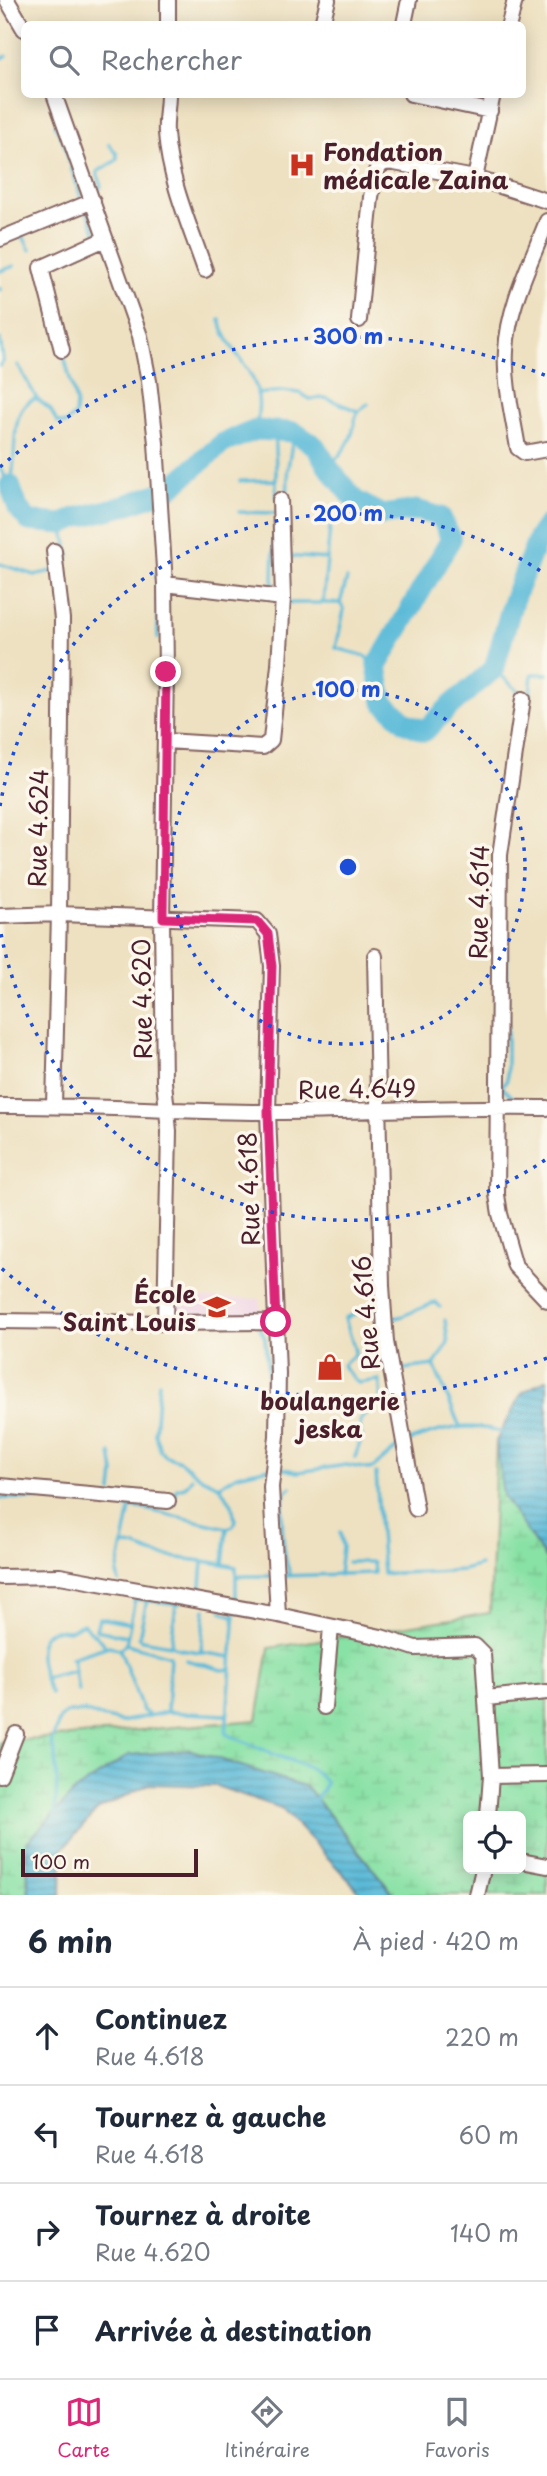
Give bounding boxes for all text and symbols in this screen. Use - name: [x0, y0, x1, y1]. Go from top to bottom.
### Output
- search box: [21, 21, 526, 98]
- text: Rechercher: [101, 40, 242, 79]
- icon: search: [45, 41, 83, 79]
- place label: Fondation médicale Zaina: [323, 133, 509, 197]
- hospital icon: Fondation médicale Zaina: [287, 150, 317, 180]
- text: 300 m: [313, 319, 383, 351]
- text: 200 m: [313, 496, 383, 528]
- route end: [150, 656, 181, 687]
- text: 100 m: [315, 672, 381, 704]
- street label: Rue 4.624: [18, 768, 56, 888]
- street label: Rue 4.614: [459, 844, 497, 960]
- centre of rings: [336, 855, 360, 879]
- street label: Rue 4.620: [122, 938, 160, 1060]
- street label: Rue 4.649: [298, 1069, 416, 1107]
- street label: Rue 4.618: [228, 1131, 268, 1247]
- street label: Rue 4.616: [342, 1254, 388, 1372]
- place label: École Saint Louis: [63, 1275, 196, 1339]
- school or university icon: École Saint Louis: [202, 1292, 232, 1322]
- route start: [260, 1306, 291, 1337]
- shop icon: boulangerie jeska: [315, 1352, 345, 1382]
- place label: boulangerie jeska: [260, 1382, 400, 1446]
- map controls: [463, 1811, 526, 1874]
- button: locate: [463, 1811, 526, 1874]
- scale bar: [21, 1846, 198, 1878]
- text: 100 m: [32, 1847, 90, 1875]
- text: 6 min: [28, 1918, 113, 1963]
- text: À pied · 420 m: [353, 1923, 519, 1958]
- text: Continuez: [95, 1999, 227, 2038]
- icon: ahead: [28, 2017, 66, 2055]
- text: 220 m: [445, 2019, 519, 2054]
- text: Rue 4.618: [95, 2038, 205, 2073]
- text: Tournez à gauche: [95, 2097, 326, 2136]
- icon: left: [28, 2115, 66, 2153]
- text: 60 m: [459, 2117, 519, 2152]
- text: Rue 4.618: [95, 2136, 205, 2171]
- text: Tournez à droite: [95, 2195, 311, 2234]
- icon: right: [28, 2213, 66, 2251]
- text: 140 m: [450, 2215, 519, 2250]
- text: Rue 4.620: [95, 2234, 211, 2269]
- icon: arrive: [28, 2311, 66, 2349]
- text: Arrivée à destination: [95, 2311, 372, 2350]
- tab: Carte: [57, 2393, 110, 2463]
- tab: Itinéraire: [225, 2393, 310, 2463]
- tab: Favoris: [424, 2393, 490, 2463]

